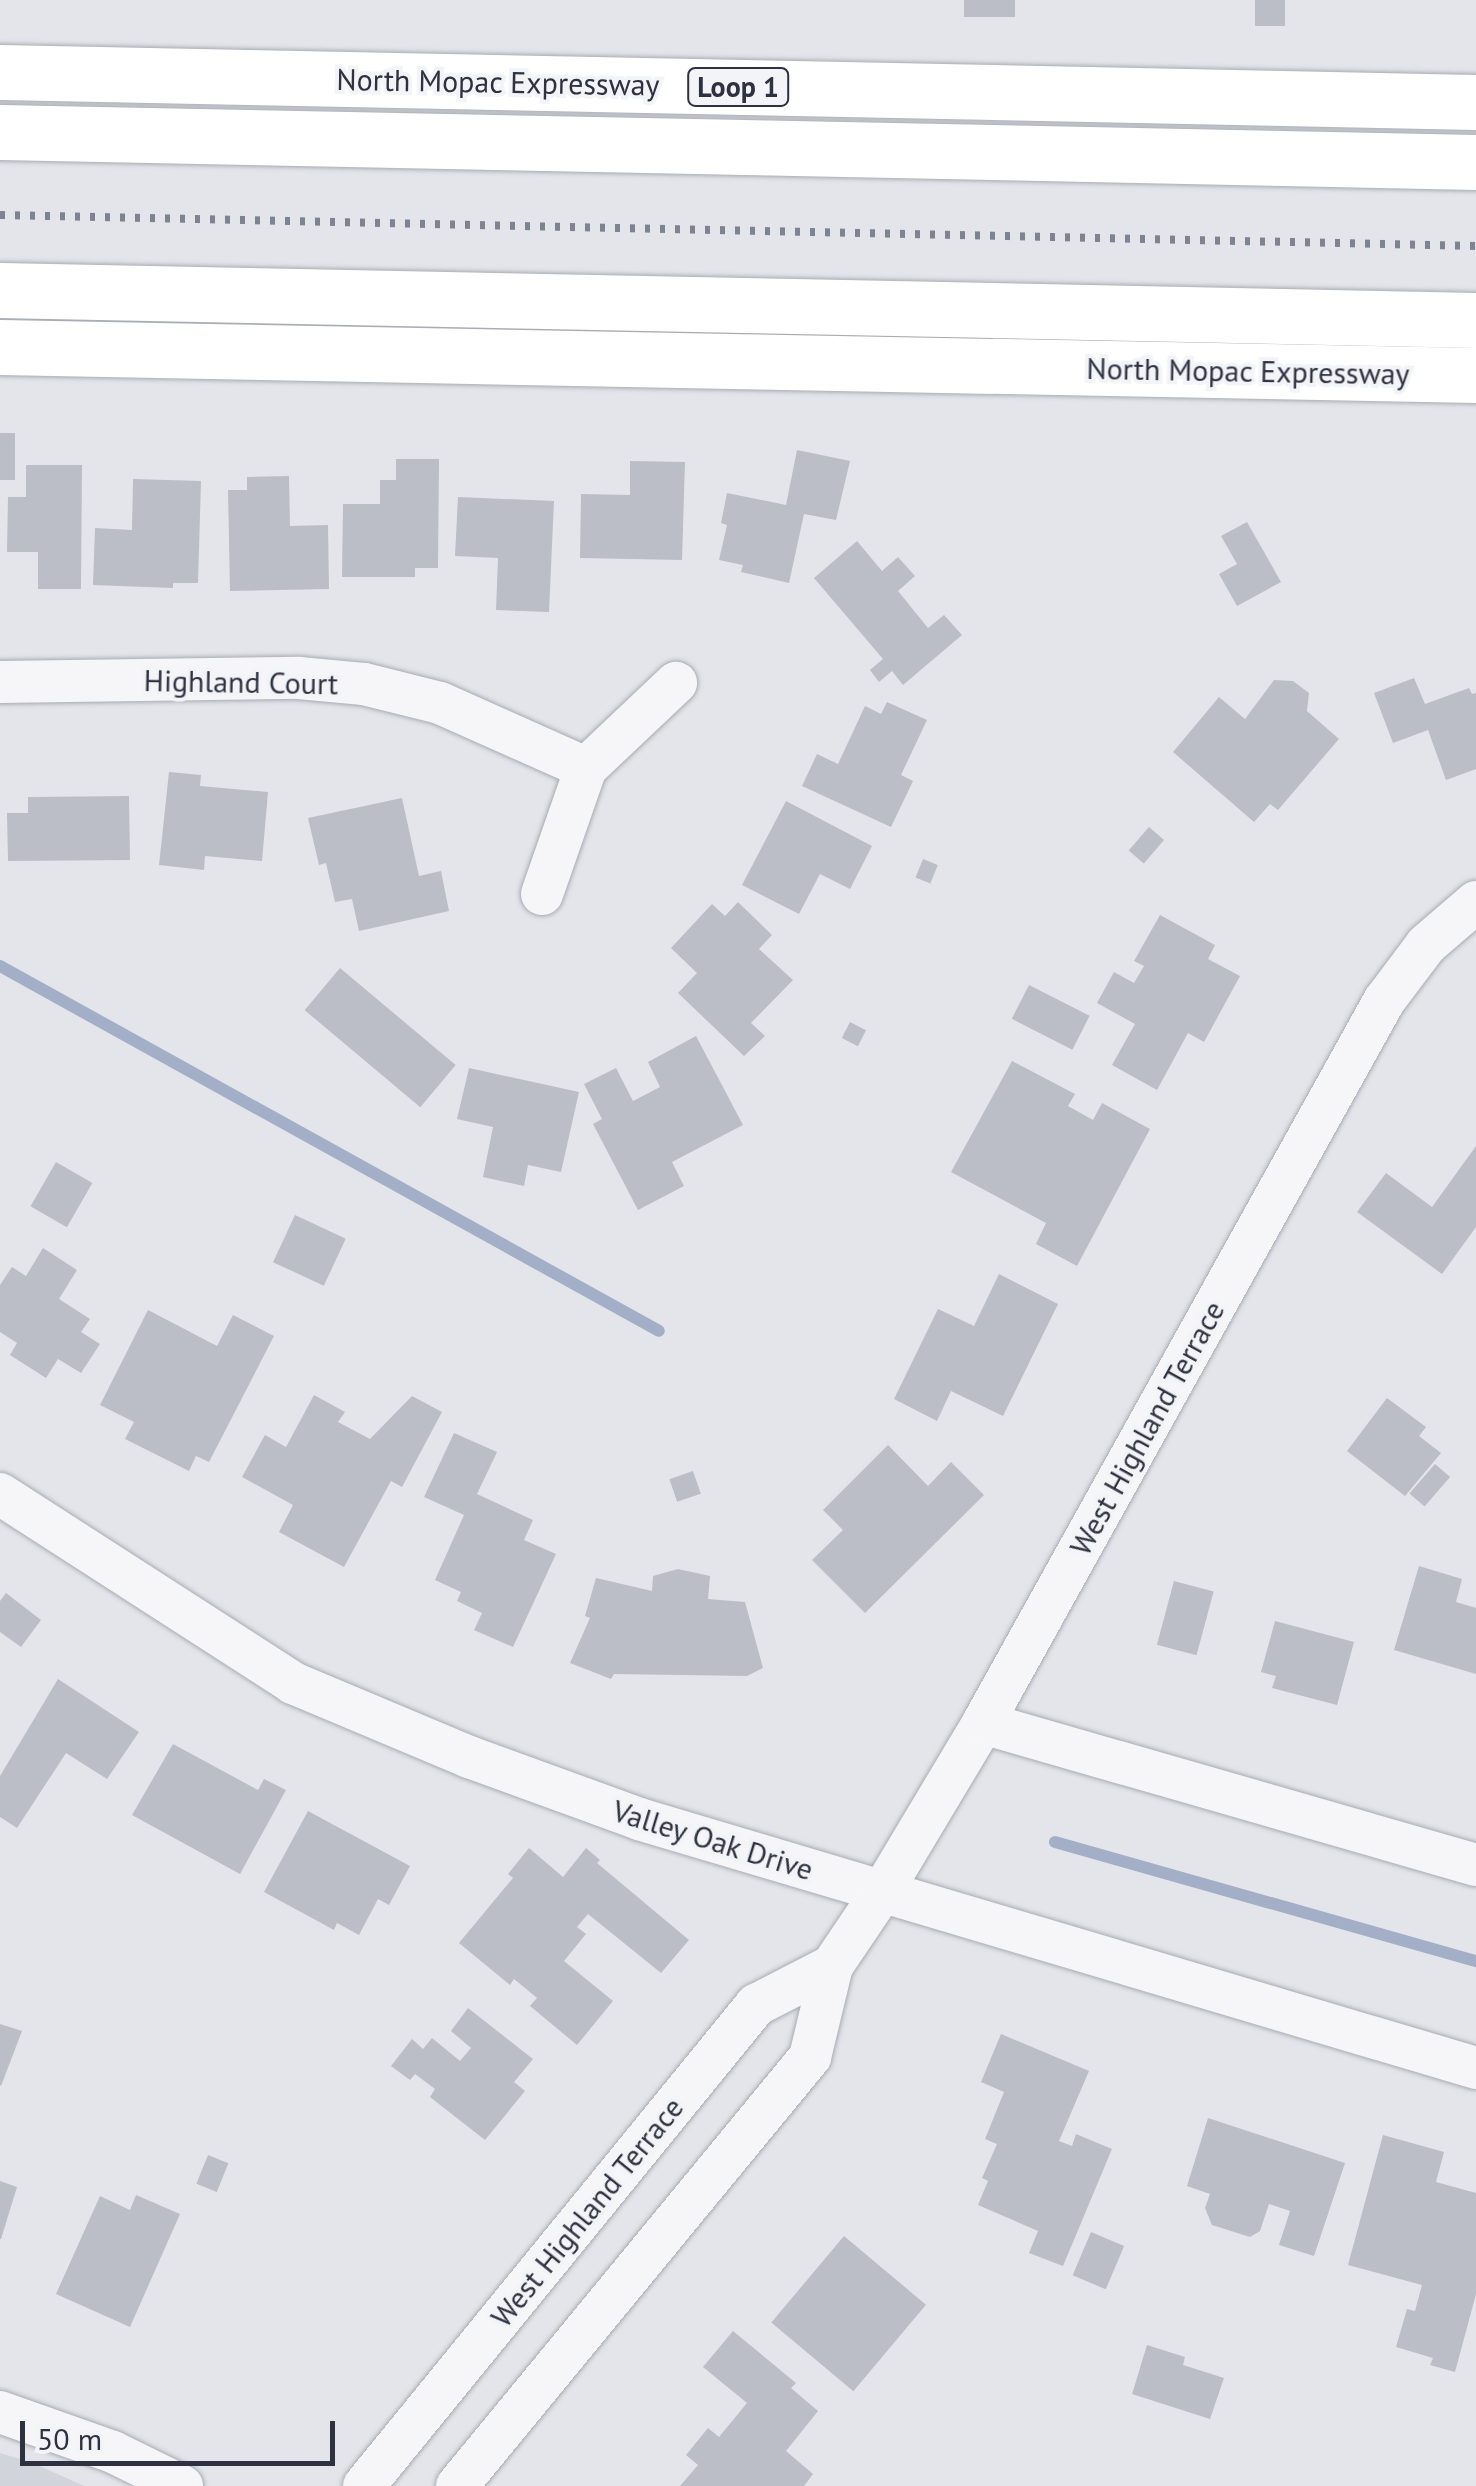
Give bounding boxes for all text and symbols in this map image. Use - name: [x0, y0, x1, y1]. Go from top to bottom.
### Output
- street label: North Mopac Expressway: [336, 61, 660, 103]
- road number: Loop 1: [686, 64, 790, 110]
- street label: North Mopac Expressway: [1086, 350, 1410, 392]
- street label: Highland Court: [143, 662, 339, 702]
- street label: West Highland Terrace: [1062, 1294, 1232, 1562]
- street label: Valley Oak Drive: [608, 1792, 818, 1888]
- street label: West Highland Terrace: [483, 2090, 691, 2334]
- scale bar: [25, 2401, 340, 2463]
- text: 50 m: [37, 2419, 102, 2458]

